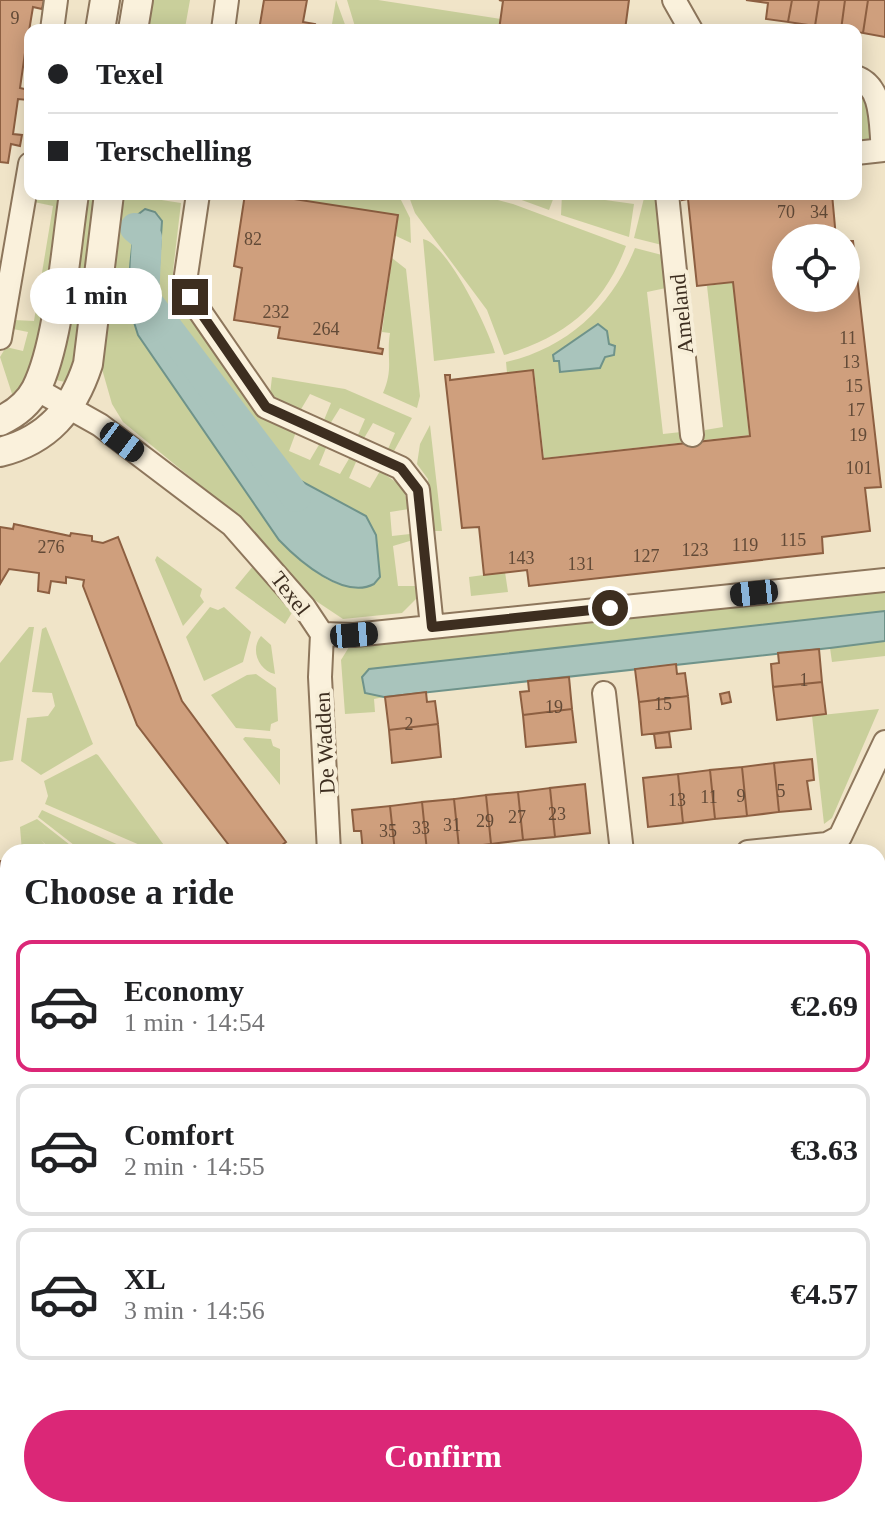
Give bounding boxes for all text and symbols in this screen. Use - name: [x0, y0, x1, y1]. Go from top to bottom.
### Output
- house number: 9: [11, 8, 20, 28]
- text: Texel: [96, 57, 163, 90]
- text: Terschelling: [96, 134, 252, 167]
- house number: 70: [777, 202, 795, 222]
- house number: 34: [810, 202, 828, 222]
- map controls: [772, 224, 860, 312]
- button: locate: [772, 224, 860, 312]
- house number: 82: [244, 229, 262, 249]
- callout: 1 min: [30, 269, 162, 325]
- street label: Ameland: [665, 273, 698, 355]
- route end: [172, 279, 208, 315]
- text: 1 min: [65, 281, 127, 310]
- house number: 232: [263, 302, 290, 322]
- house number: 264: [313, 319, 340, 339]
- house number: 11: [839, 328, 857, 348]
- house number: 13: [842, 352, 860, 372]
- house number: 15: [845, 376, 863, 396]
- house number: 17: [847, 400, 865, 420]
- car: [96, 418, 148, 466]
- house number: 19: [849, 425, 867, 445]
- house number: 101: [846, 458, 873, 478]
- house number: 115: [780, 530, 806, 550]
- house number: 119: [732, 535, 758, 555]
- house number: 276: [38, 537, 65, 557]
- house number: 123: [682, 540, 709, 560]
- house number: 127: [633, 546, 660, 566]
- house number: 143: [508, 548, 535, 568]
- house number: 131: [568, 554, 595, 574]
- street label: Texel: [266, 566, 315, 620]
- car: [729, 579, 779, 607]
- route start: [592, 590, 628, 626]
- car: [329, 621, 379, 649]
- house number: 1: [800, 670, 809, 690]
- street label: De Wadden: [309, 691, 340, 795]
- house number: 15: [654, 694, 672, 714]
- house number: 19: [545, 697, 563, 717]
- house number: 2: [405, 714, 414, 734]
- house number: 5: [777, 781, 786, 801]
- house number: 9: [737, 786, 746, 806]
- house number: 11: [700, 787, 718, 807]
- house number: 13: [668, 790, 686, 810]
- house number: 23: [548, 804, 566, 824]
- house number: 27: [508, 807, 526, 827]
- house number: 29: [476, 811, 494, 831]
- house number: 31: [443, 815, 461, 835]
- house number: 33: [412, 818, 430, 838]
- house number: 35: [379, 821, 397, 841]
- text: Choose a ride: [24, 872, 234, 912]
- icon: car: [28, 970, 100, 1042]
- text: Economy: [124, 974, 244, 1007]
- text: €2.69: [791, 989, 858, 1022]
- text: 1 min · 14:54: [124, 1008, 265, 1037]
- icon: car: [28, 1114, 100, 1186]
- text: Comfort: [124, 1118, 234, 1151]
- text: €3.63: [791, 1133, 858, 1166]
- text: 2 min · 14:55: [124, 1152, 265, 1181]
- icon: car: [28, 1258, 100, 1330]
- text: XL: [124, 1262, 166, 1295]
- text: €4.57: [791, 1277, 858, 1310]
- text: 3 min · 14:56: [124, 1296, 265, 1325]
- button: Confirm: [24, 1410, 862, 1502]

